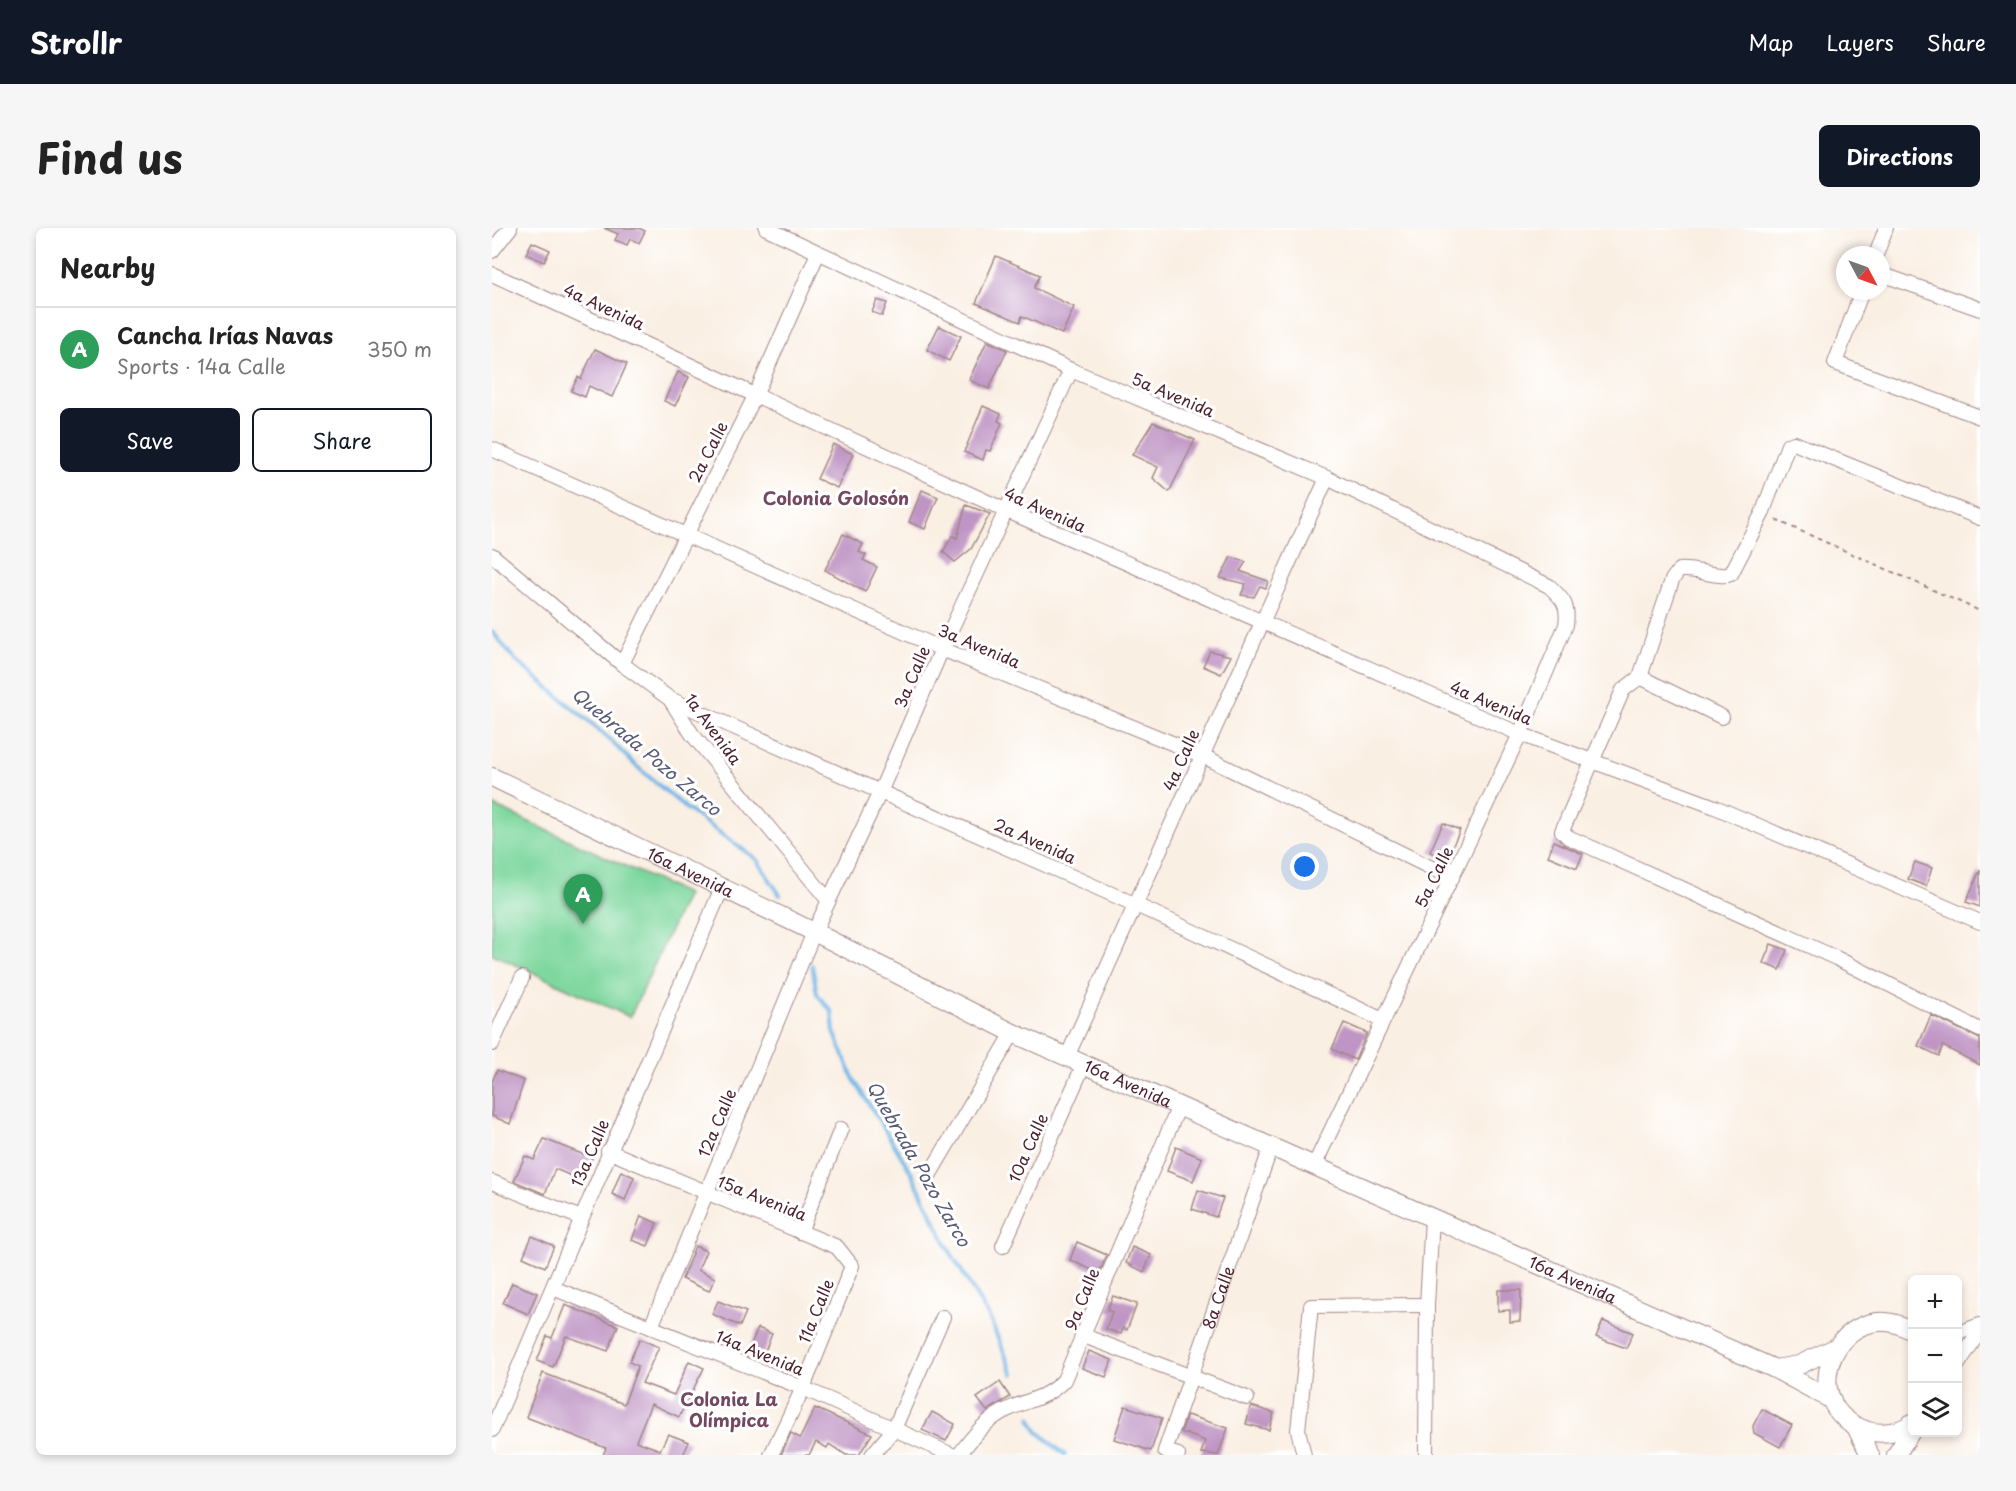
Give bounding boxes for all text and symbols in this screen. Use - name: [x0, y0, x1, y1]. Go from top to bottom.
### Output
- text: Strollr: [30, 21, 122, 64]
- text: Map: [1749, 26, 1793, 58]
- text: Layers: [1826, 26, 1894, 58]
- text: Share: [1927, 26, 1986, 58]
- text: Find us: [36, 125, 183, 188]
- button: Directions: [1819, 125, 1980, 187]
- north arrow: [1836, 246, 1890, 300]
- text: Nearby: [60, 248, 155, 287]
- street label: 4a Avenida: [560, 277, 649, 335]
- text: Cancha Irías Navas: [117, 318, 333, 351]
- text: A: [72, 334, 87, 364]
- text: 350 m: [367, 334, 432, 364]
- text: Sports · 14a Calle: [117, 351, 286, 381]
- street label: 5a Avenida: [1128, 366, 1218, 422]
- button: Save: [60, 408, 240, 472]
- button: Share: [252, 408, 432, 472]
- street label: 2a Calle: [681, 416, 733, 486]
- street label: 4a Avenida: [1001, 480, 1090, 538]
- district label: Colonia Golosón: [763, 484, 909, 511]
- street label: 3a Avenida: [935, 617, 1024, 673]
- street label: 3a Calle: [887, 641, 935, 711]
- street label: 4a Avenida: [1447, 674, 1536, 730]
- water label: Quebrada Pozo Zarco: [566, 680, 728, 822]
- street label: 1a Avenida: [680, 688, 748, 769]
- street label: 4a Calle: [1156, 725, 1204, 794]
- street label: 2a Avenida: [991, 811, 1080, 869]
- street label: 16a Avenida: [643, 840, 738, 903]
- street label: 5a Calle: [1408, 842, 1458, 911]
- your location: [1290, 852, 1319, 881]
- pin: A: [564, 874, 602, 924]
- street label: 16a Avenida: [1081, 1053, 1176, 1113]
- water label: Quebrada Pozo Zarco: [861, 1075, 978, 1252]
- street label: 12a Calle: [691, 1084, 741, 1161]
- street label: 10a Calle: [1001, 1109, 1053, 1186]
- street label: 13a Calle: [564, 1115, 614, 1190]
- street label: 15a Avenida: [714, 1168, 811, 1226]
- street label: 16a Avenida: [1525, 1249, 1621, 1309]
- street label: 8a Calle: [1195, 1262, 1240, 1332]
- street label: 9a Calle: [1058, 1264, 1104, 1333]
- street label: 11a Calle: [791, 1275, 839, 1346]
- map controls: [1908, 1275, 1962, 1437]
- button: +: [1908, 1275, 1962, 1329]
- street label: 14a Avenida: [713, 1323, 808, 1381]
- button: −: [1908, 1329, 1962, 1383]
- button: layers: [1908, 1383, 1962, 1437]
- district label: Colonia La Olímpica: [680, 1385, 778, 1433]

